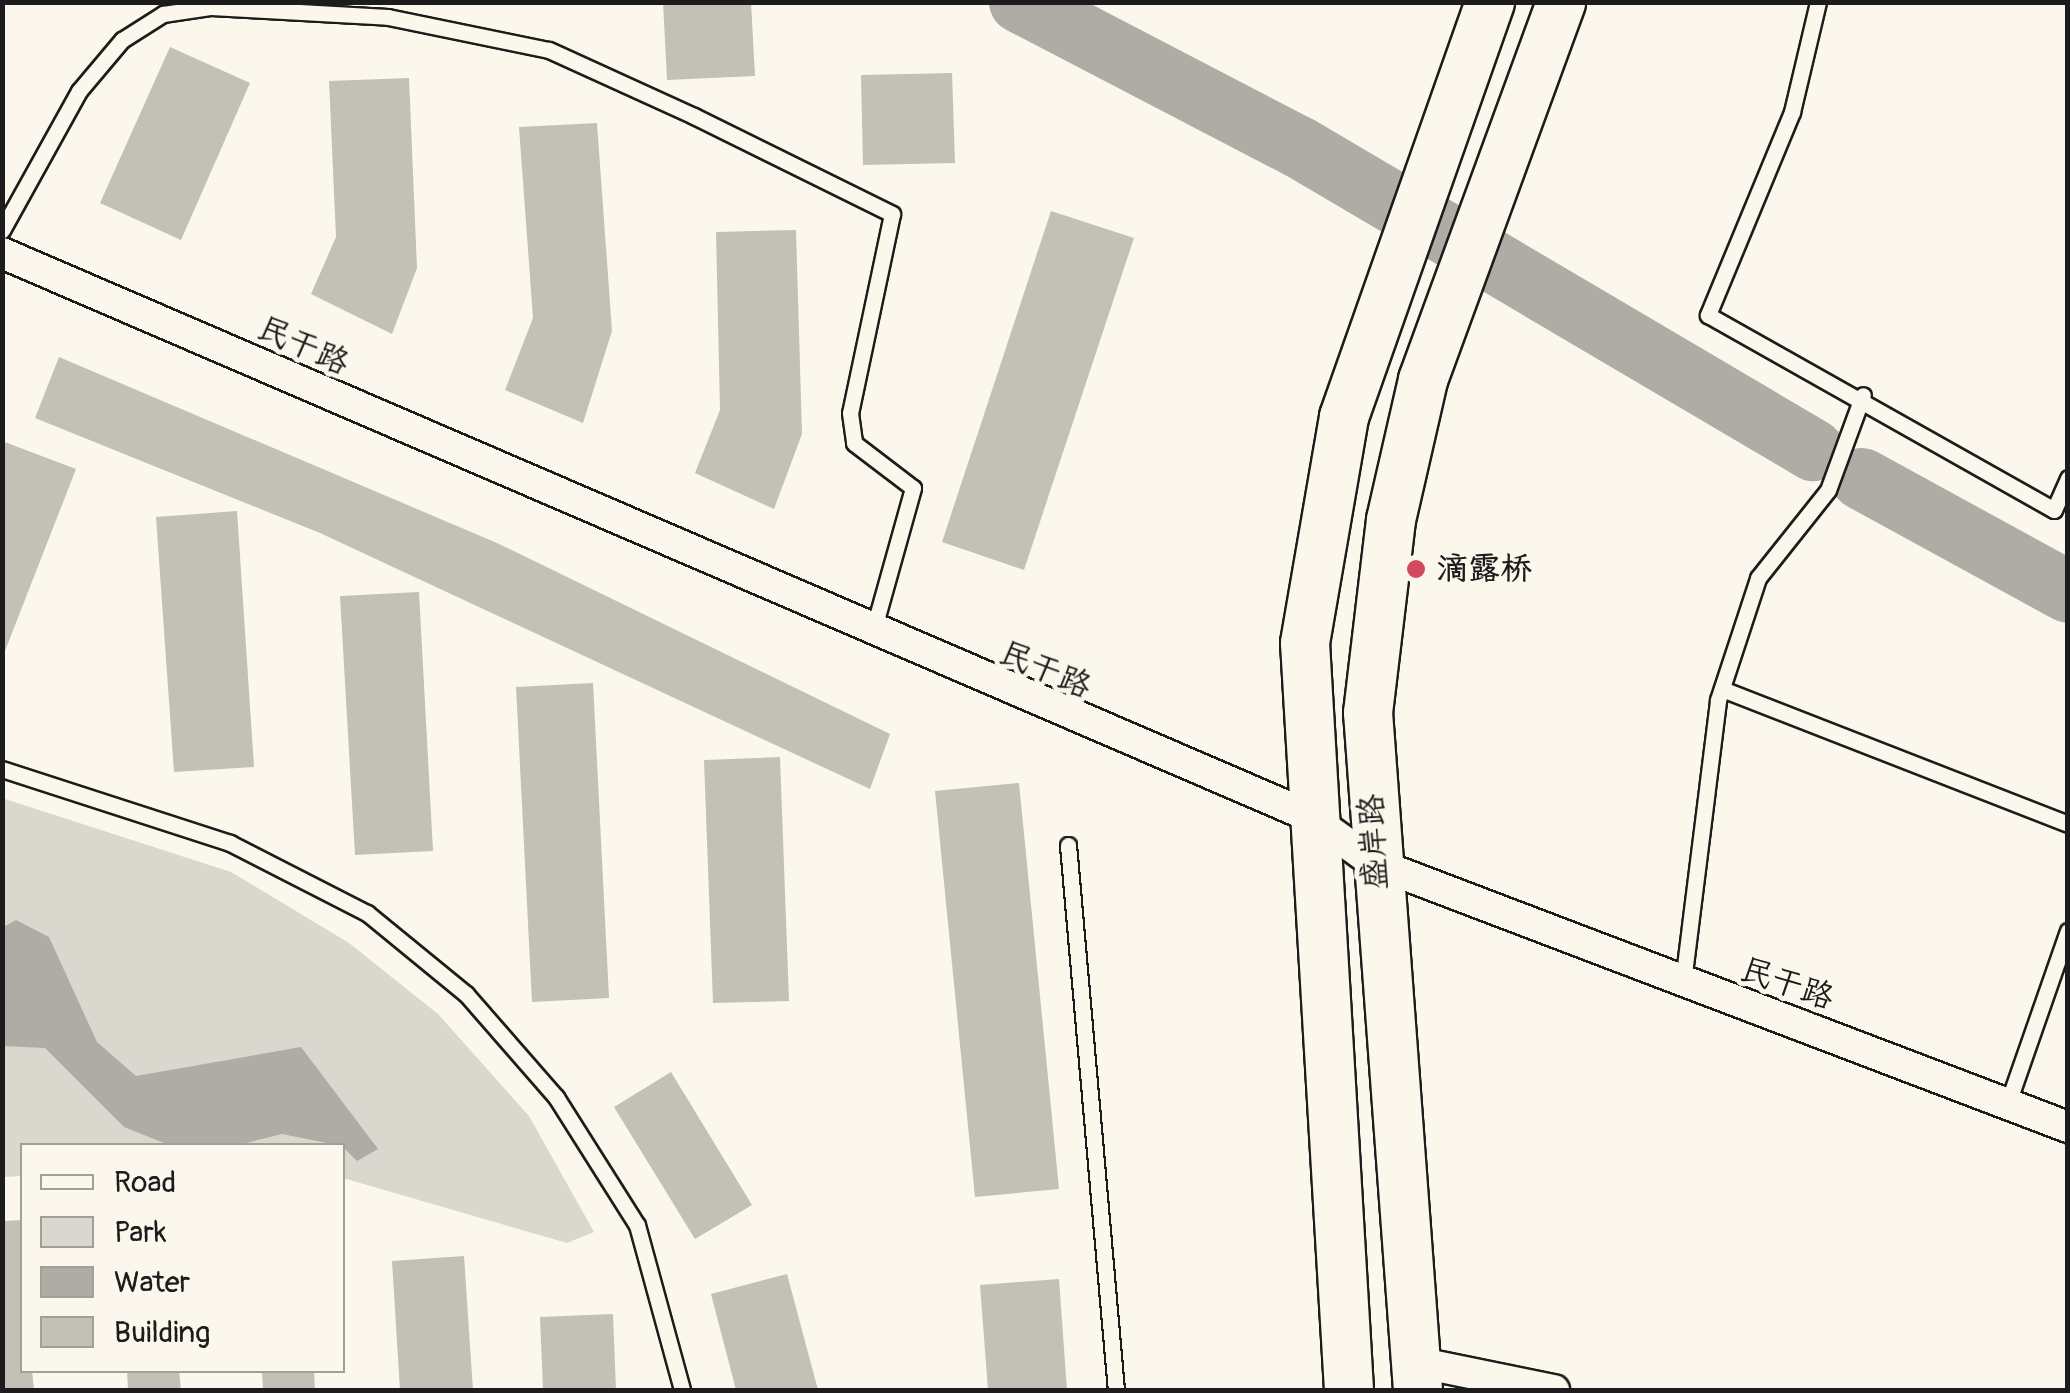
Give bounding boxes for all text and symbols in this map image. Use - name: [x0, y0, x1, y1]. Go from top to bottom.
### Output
- street label: 民干路: [251, 309, 355, 383]
- place label: 滴露桥: [1436, 550, 1532, 588]
- marker: 滴露桥: [1405, 558, 1427, 580]
- street label: 民干路: [993, 634, 1097, 706]
- street label: 盛岸路: [1352, 793, 1396, 891]
- street label: 民干路: [1735, 950, 1839, 1018]
- legend: [20, 1143, 345, 1373]
- text: Road: [114, 1164, 176, 1201]
- text: Park: [114, 1214, 167, 1251]
- text: Water: [114, 1264, 190, 1301]
- text: Building: [114, 1314, 210, 1351]

